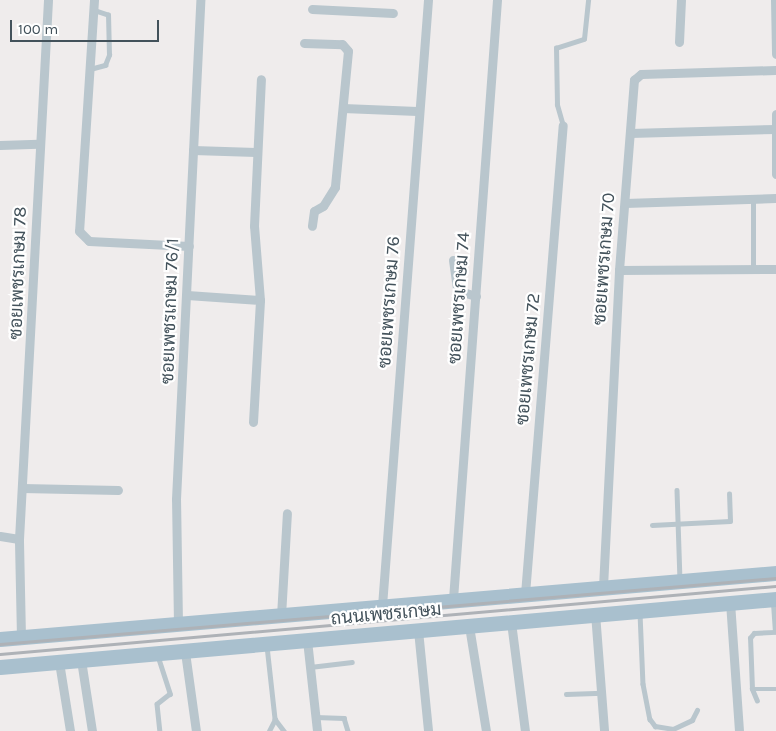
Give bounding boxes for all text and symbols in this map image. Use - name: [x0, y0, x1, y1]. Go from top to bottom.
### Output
- scale bar: [12, 10, 161, 42]
- text: 100 m: [18, 20, 58, 38]
- street label: ซอยเพชรเกษม 70: [589, 192, 619, 326]
- street label: ซอยเพชรเกษม 78: [5, 206, 31, 340]
- street label: ซอยเพชรเกษม 74: [444, 231, 474, 365]
- street label: ซอยเพชรเกษม 76: [374, 235, 404, 369]
- street label: ซอยเพชรเกษม 76/1: [157, 238, 183, 384]
- street label: ซอยเพชรเกษม 72: [511, 292, 545, 426]
- street label: ถนนเพชรเกษม: [330, 598, 442, 630]

